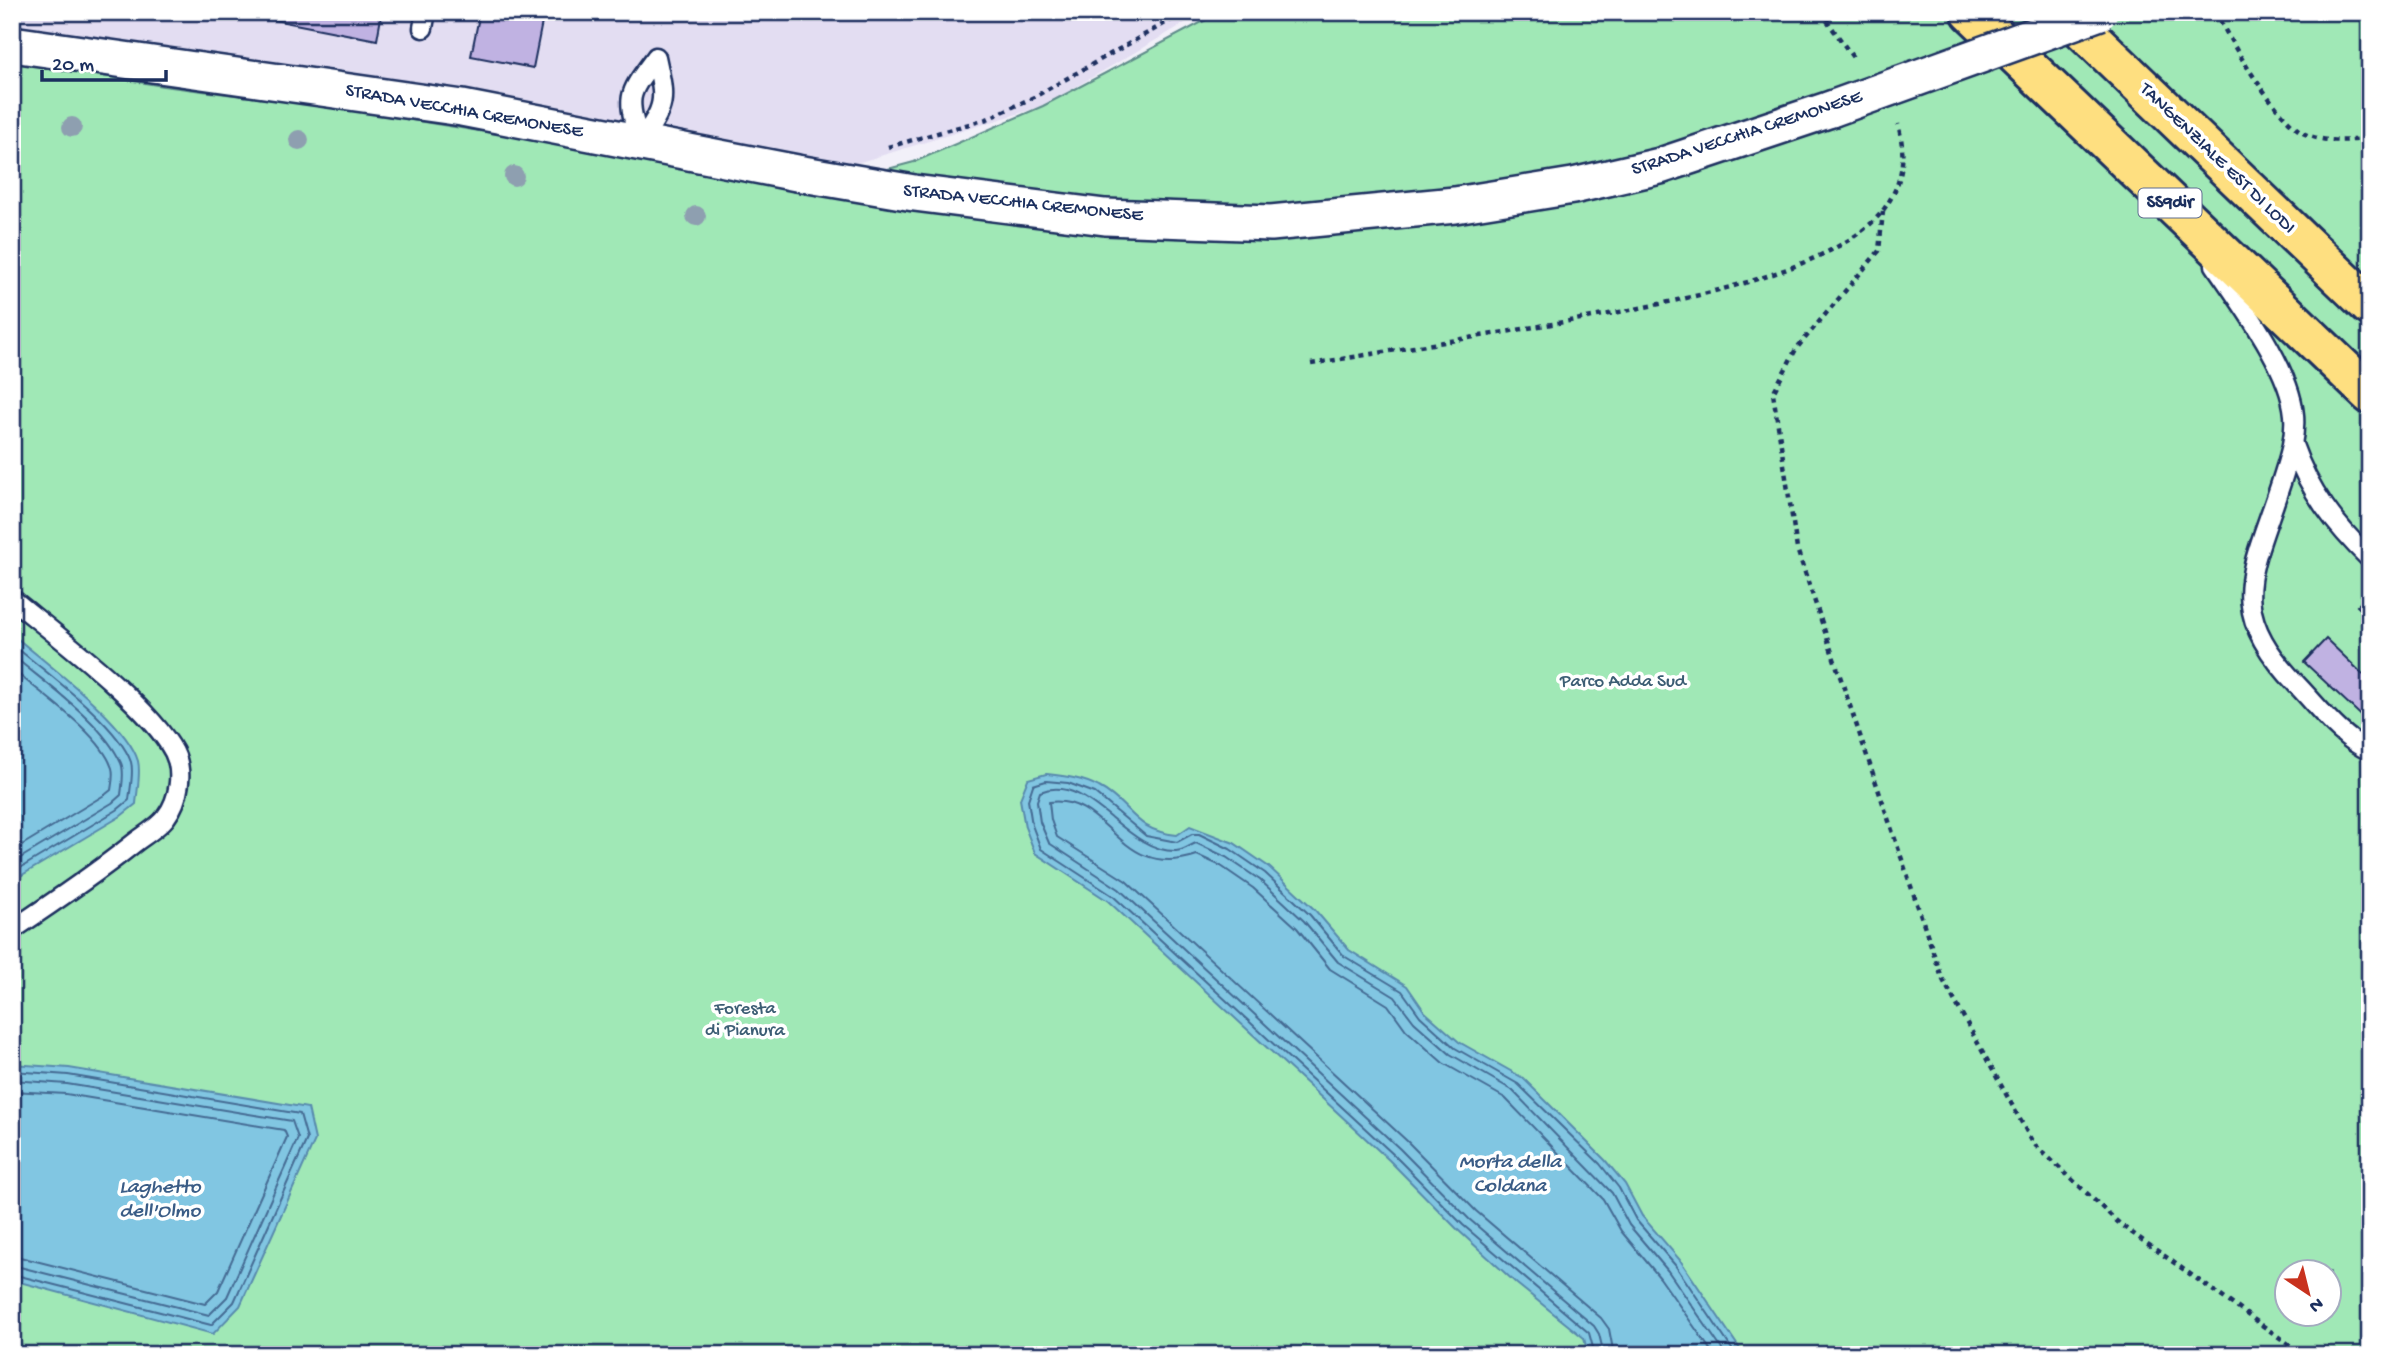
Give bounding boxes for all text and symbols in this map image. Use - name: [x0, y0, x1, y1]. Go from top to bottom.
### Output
- scale bar: [42, 38, 166, 82]
- text: 20 m: [52, 54, 94, 79]
- street label: TANGENZIALE EST DI LODI: [2134, 78, 2300, 239]
- street label: STRADA VECCHIA CREMONESE: [343, 80, 586, 144]
- street label: STRADA VECCHIA CREMONESE: [1629, 85, 1866, 182]
- street label: STRADA VECCHIA CREMONESE: [902, 180, 1145, 228]
- road number: SS9dir: [2138, 188, 2202, 218]
- park label: Parco Adda Sud: [1559, 671, 1688, 694]
- park label: Foresta di Pianura: [705, 998, 787, 1043]
- water label: Morta della Coldana: [1459, 1151, 1562, 1200]
- water label: Laghetto dell'Olmo: [119, 1176, 202, 1225]
- north arrow: [2274, 1258, 2344, 1328]
- text: N: [2304, 1291, 2327, 1317]

